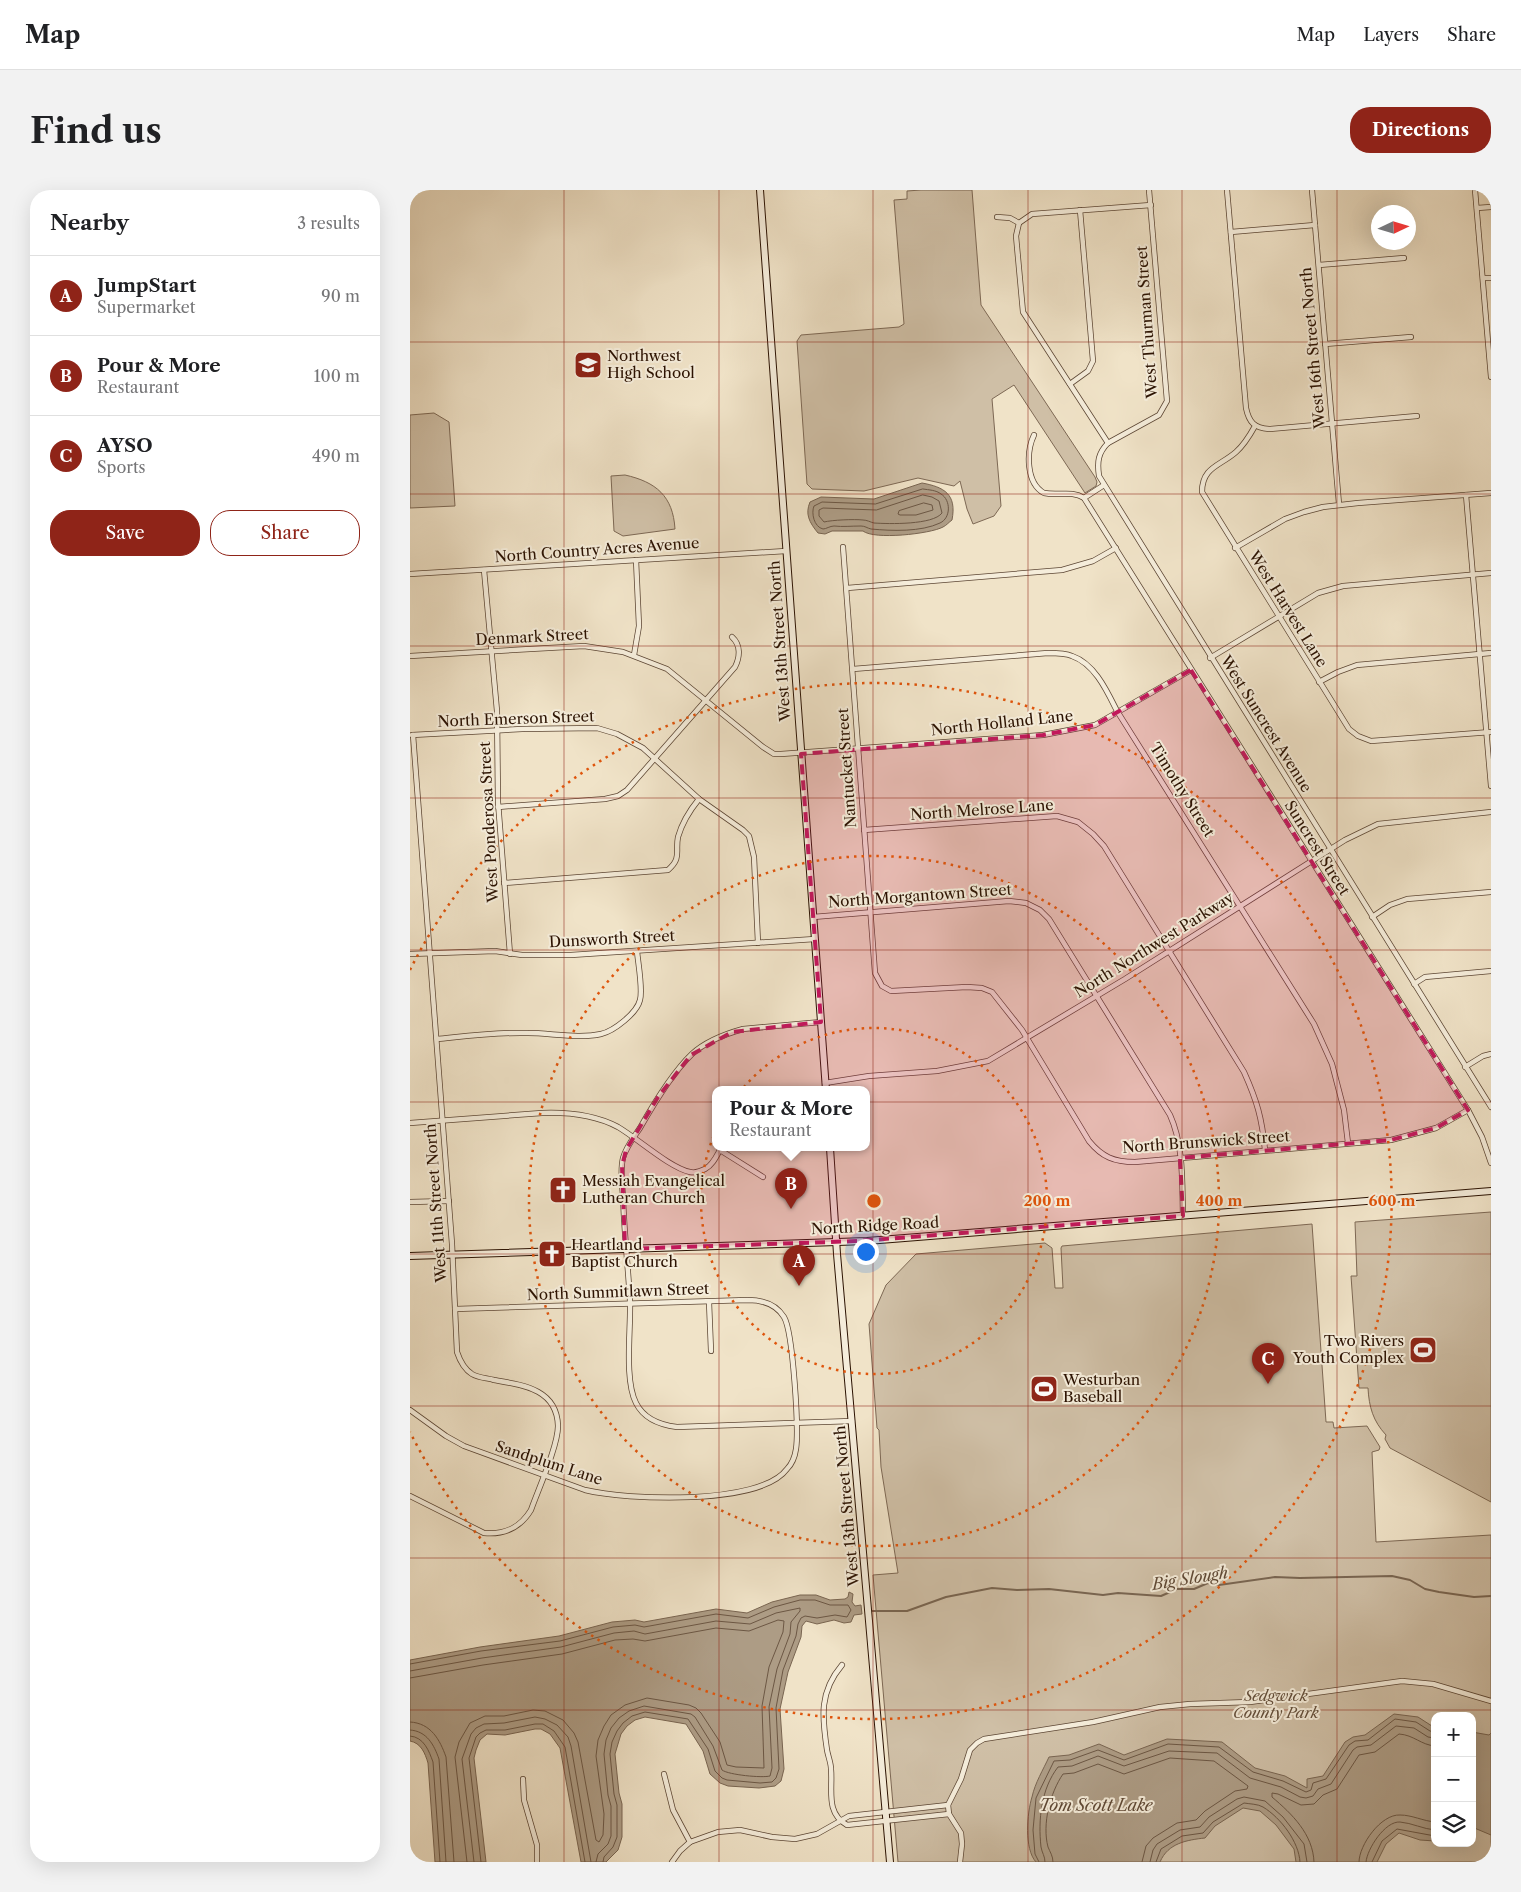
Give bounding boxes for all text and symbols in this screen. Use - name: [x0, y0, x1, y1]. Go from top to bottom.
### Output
- text: Map: [25, 20, 80, 49]
- text: Map: [1297, 24, 1335, 46]
- text: Layers: [1363, 24, 1419, 46]
- text: Share: [1447, 24, 1496, 46]
- button: Directions: [1350, 107, 1491, 153]
- text: Find us: [30, 109, 162, 152]
- north arrow: [1371, 205, 1416, 250]
- text: Nearby: [50, 210, 129, 235]
- text: 3 results: [297, 213, 360, 233]
- street label: West Thurman Street: [1132, 244, 1161, 400]
- street label: West 16th Street North: [1296, 266, 1329, 430]
- text: JumpStart: [97, 274, 196, 297]
- text: A: [60, 286, 72, 306]
- text: 90 m: [321, 286, 360, 306]
- text: Supermarket: [97, 297, 195, 317]
- place label: Northwest High School: [607, 346, 695, 382]
- school or university icon: Northwest High School: [573, 350, 603, 380]
- text: Pour & More: [97, 354, 221, 377]
- text: B: [60, 366, 72, 386]
- text: 100 m: [314, 366, 360, 386]
- text: Restaurant: [97, 377, 179, 397]
- text: AYSO: [97, 434, 153, 457]
- text: C: [60, 446, 72, 466]
- text: 490 m: [312, 446, 360, 466]
- text: Sports: [97, 457, 146, 477]
- button: Save: [50, 510, 200, 556]
- button: Share: [210, 510, 360, 556]
- street label: North Country Acres Avenue: [494, 533, 700, 566]
- street label: West Harvest Lane: [1244, 546, 1332, 670]
- street label: West 13th Street North: [764, 559, 795, 723]
- street label: Denmark Street: [475, 624, 590, 649]
- street label: West Suncrest Avenue: [1216, 651, 1316, 796]
- street label: North Emerson Street: [437, 706, 595, 731]
- street label: North Holland Lane: [930, 706, 1074, 739]
- street label: Nantucket Street: [833, 707, 860, 829]
- street label: Timothy Street: [1146, 739, 1219, 841]
- street label: West Ponderosa Street: [475, 740, 502, 904]
- street label: North Melrose Lane: [910, 795, 1054, 824]
- street label: Suncrest Street: [1281, 797, 1355, 899]
- street label: North Morgantown Street: [828, 880, 1013, 911]
- street label: North Northwest Parkway: [1071, 887, 1237, 1001]
- street label: Dunsworth Street: [549, 926, 676, 951]
- popup: [712, 1086, 870, 1151]
- text: Pour & More: [729, 1097, 853, 1120]
- text: Restaurant: [729, 1120, 811, 1140]
- street label: West 11th Street North: [420, 1122, 451, 1284]
- street label: North Brunswick Street: [1122, 1126, 1291, 1157]
- pin: B: [775, 1168, 807, 1209]
- place label: Messiah Evangelical Lutheran Church: [582, 1171, 725, 1207]
- church icon: Messiah Evangelical Lutheran Church: [548, 1175, 578, 1205]
- text: 200 m: [1024, 1191, 1070, 1210]
- text: 400 m: [1196, 1191, 1242, 1210]
- text: 600 m: [1369, 1191, 1415, 1210]
- centre of rings: [865, 1192, 883, 1210]
- street label: North Ridge Road: [810, 1213, 939, 1238]
- place label: Heartland Baptist Church: [571, 1235, 678, 1271]
- church icon: Heartland Baptist Church: [537, 1239, 567, 1269]
- your location: [853, 1239, 879, 1265]
- pin: A: [783, 1245, 815, 1286]
- street label: North Summitlawn Street: [526, 1279, 710, 1304]
- place label: Two Rivers Youth Complex: [1292, 1331, 1404, 1367]
- sports icon: Two Rivers Youth Complex: [1408, 1335, 1438, 1365]
- pin: C: [1252, 1343, 1284, 1384]
- place label: Westurban Baseball: [1062, 1370, 1141, 1406]
- sports icon: Westurban Baseball: [1029, 1374, 1059, 1404]
- street label: West 13th Street North: [830, 1424, 863, 1588]
- street label: Sandplum Lane: [493, 1436, 605, 1489]
- water label: Big Slough: [1149, 1562, 1229, 1594]
- park label: Sedgwick County Park: [1233, 1686, 1319, 1722]
- map controls: [1431, 1712, 1476, 1847]
- button: +: [1431, 1712, 1476, 1757]
- button: −: [1431, 1757, 1476, 1802]
- water label: Tom Scott Lake: [1040, 1795, 1154, 1815]
- button: layers: [1431, 1802, 1476, 1847]

